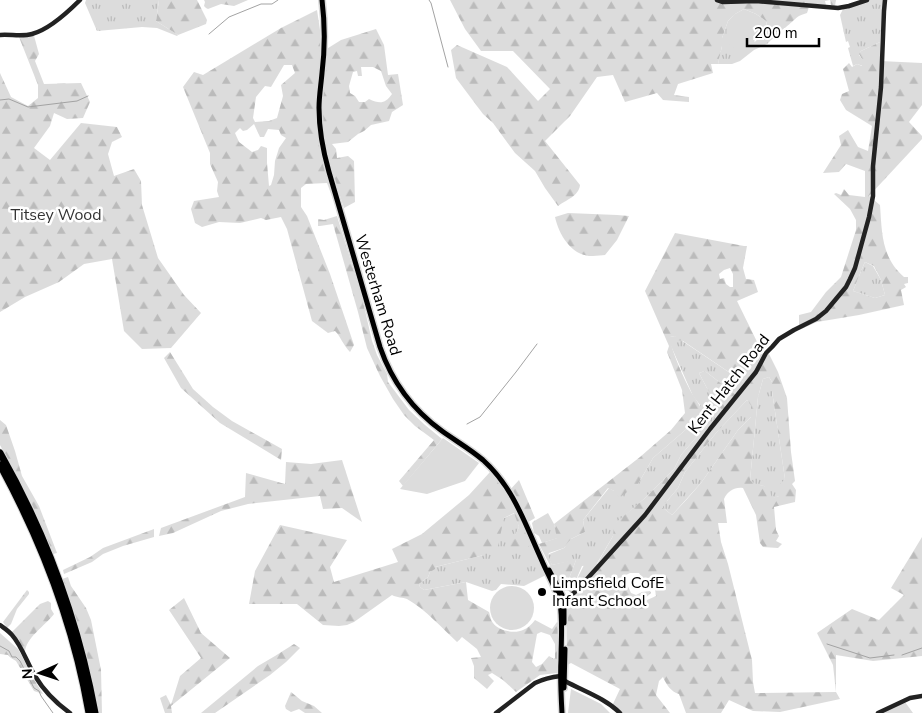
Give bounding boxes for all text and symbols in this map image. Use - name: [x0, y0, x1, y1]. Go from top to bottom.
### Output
- scale bar: [747, 15, 820, 47]
- text: 200 m: [754, 23, 798, 43]
- park label: Titsey Wood: [10, 204, 102, 226]
- street label: Westerham Road: [349, 232, 407, 358]
- street label: Kent Hatch Road: [683, 329, 775, 439]
- place label: Limpsfield CofE Infant School: [552, 572, 664, 612]
- marker: Limpsfield CofE Infant School: [536, 586, 548, 598]
- north arrow: [15, 648, 65, 698]
- text: N: [18, 668, 37, 679]

